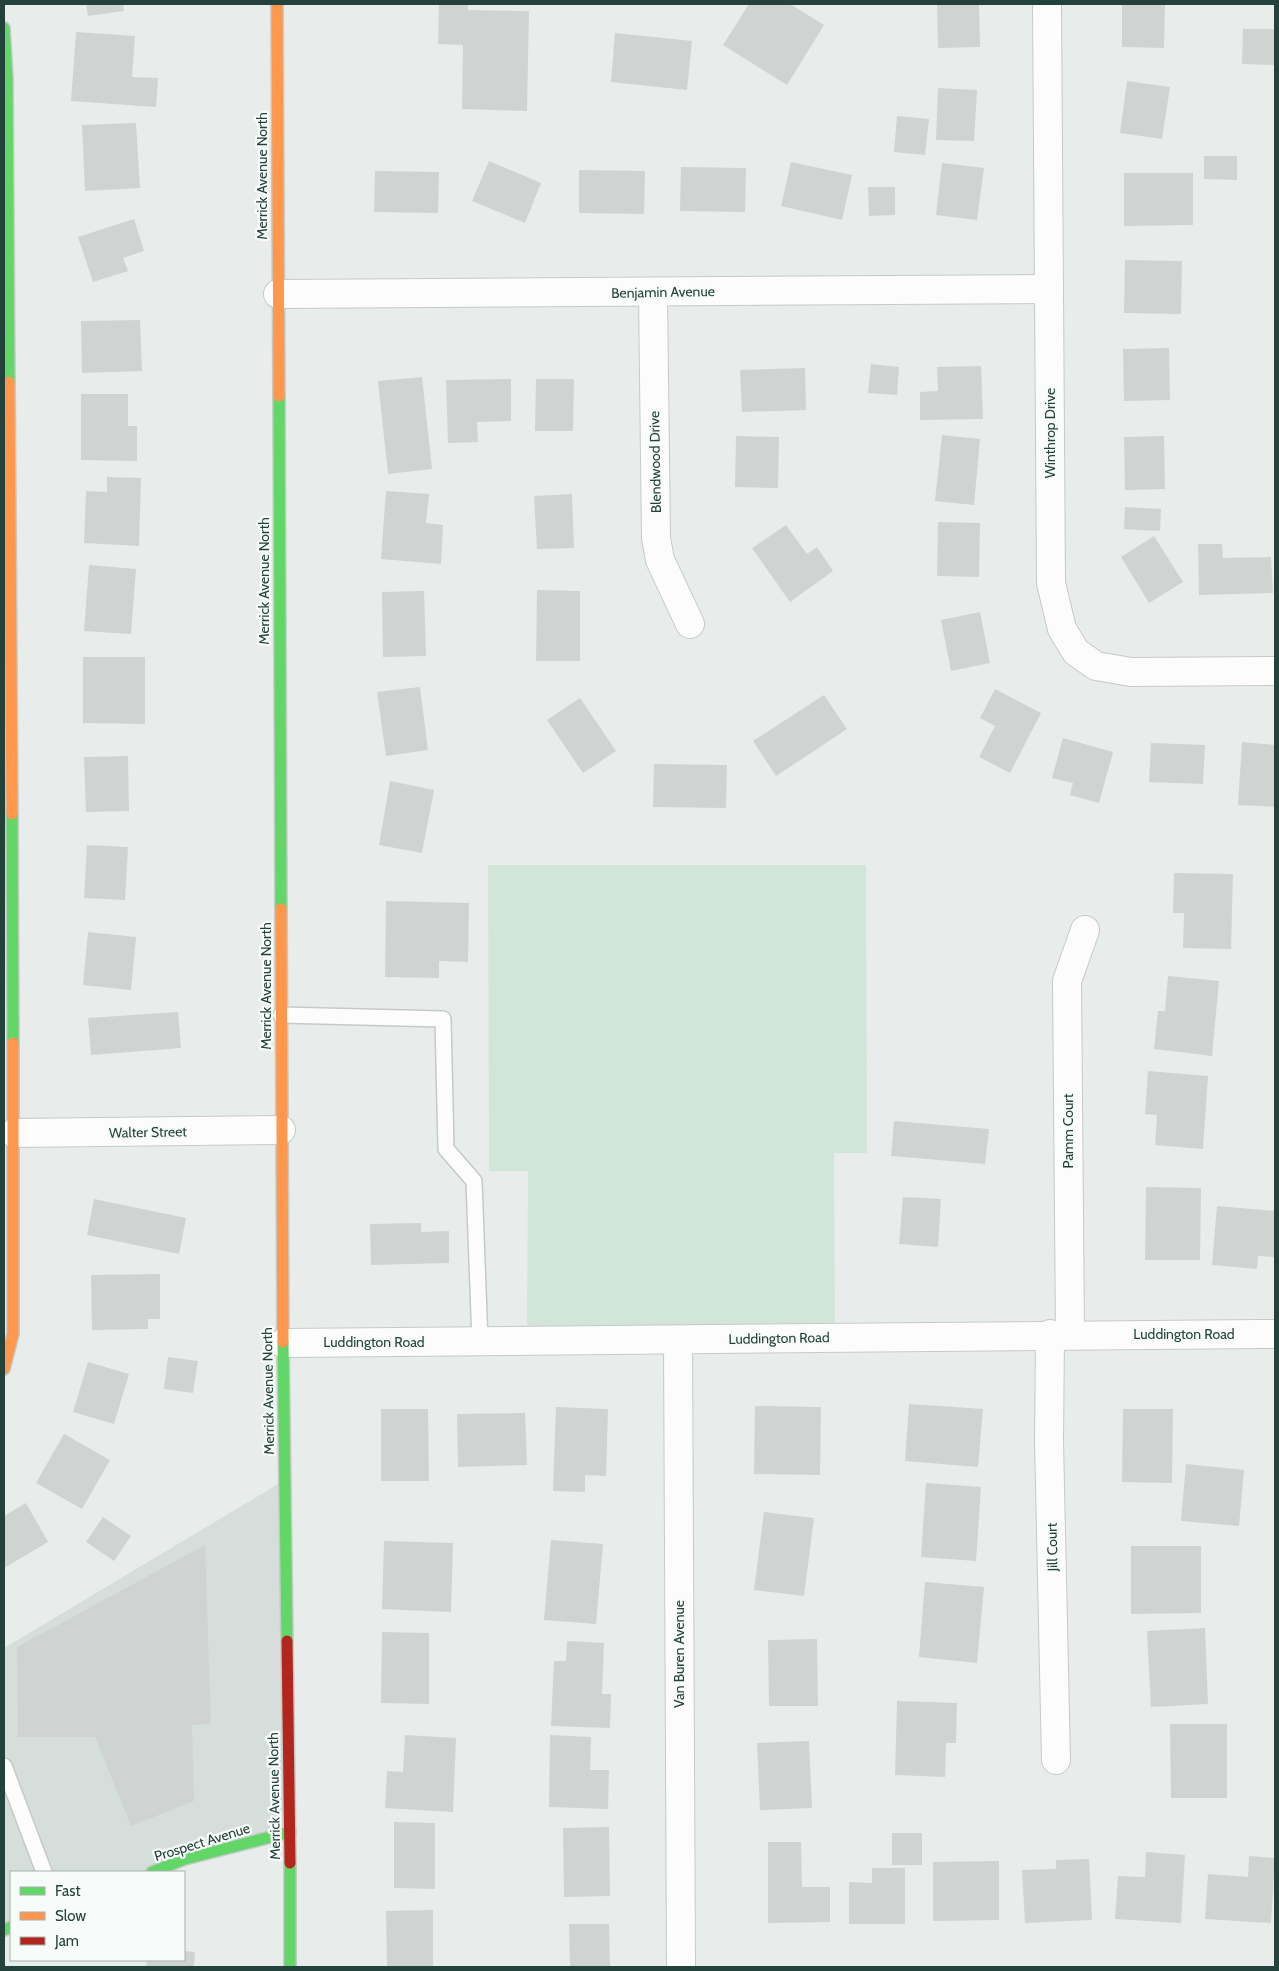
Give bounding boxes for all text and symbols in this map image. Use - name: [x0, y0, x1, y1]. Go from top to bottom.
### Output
- street label: Merrick Avenue North: [253, 112, 271, 240]
- street label: Benjamin Avenue: [611, 282, 715, 302]
- street label: Winthrop Drive: [1041, 388, 1059, 478]
- street label: Blendwood Drive: [645, 411, 665, 513]
- street label: Merrick Avenue North: [255, 517, 273, 645]
- street label: Merrick Avenue North: [257, 922, 275, 1050]
- street label: Pamm Court: [1059, 1093, 1077, 1168]
- street label: Walter Street: [109, 1122, 187, 1142]
- street label: Luddington Road: [1133, 1325, 1235, 1343]
- street label: Merrick Avenue North: [258, 1327, 278, 1455]
- street label: Luddington Road: [728, 1328, 830, 1348]
- street label: Luddington Road: [323, 1333, 425, 1351]
- street label: Jill Court: [1043, 1522, 1061, 1573]
- street label: Van Buren Avenue: [670, 1600, 688, 1708]
- street label: Merrick Avenue North: [264, 1732, 284, 1860]
- street label: Prospect Avenue: [152, 1819, 252, 1865]
- legend: [10, 1871, 185, 1961]
- text: Fast: [55, 1882, 80, 1900]
- text: Slow: [55, 1907, 86, 1925]
- text: Jam: [54, 1932, 79, 1950]

